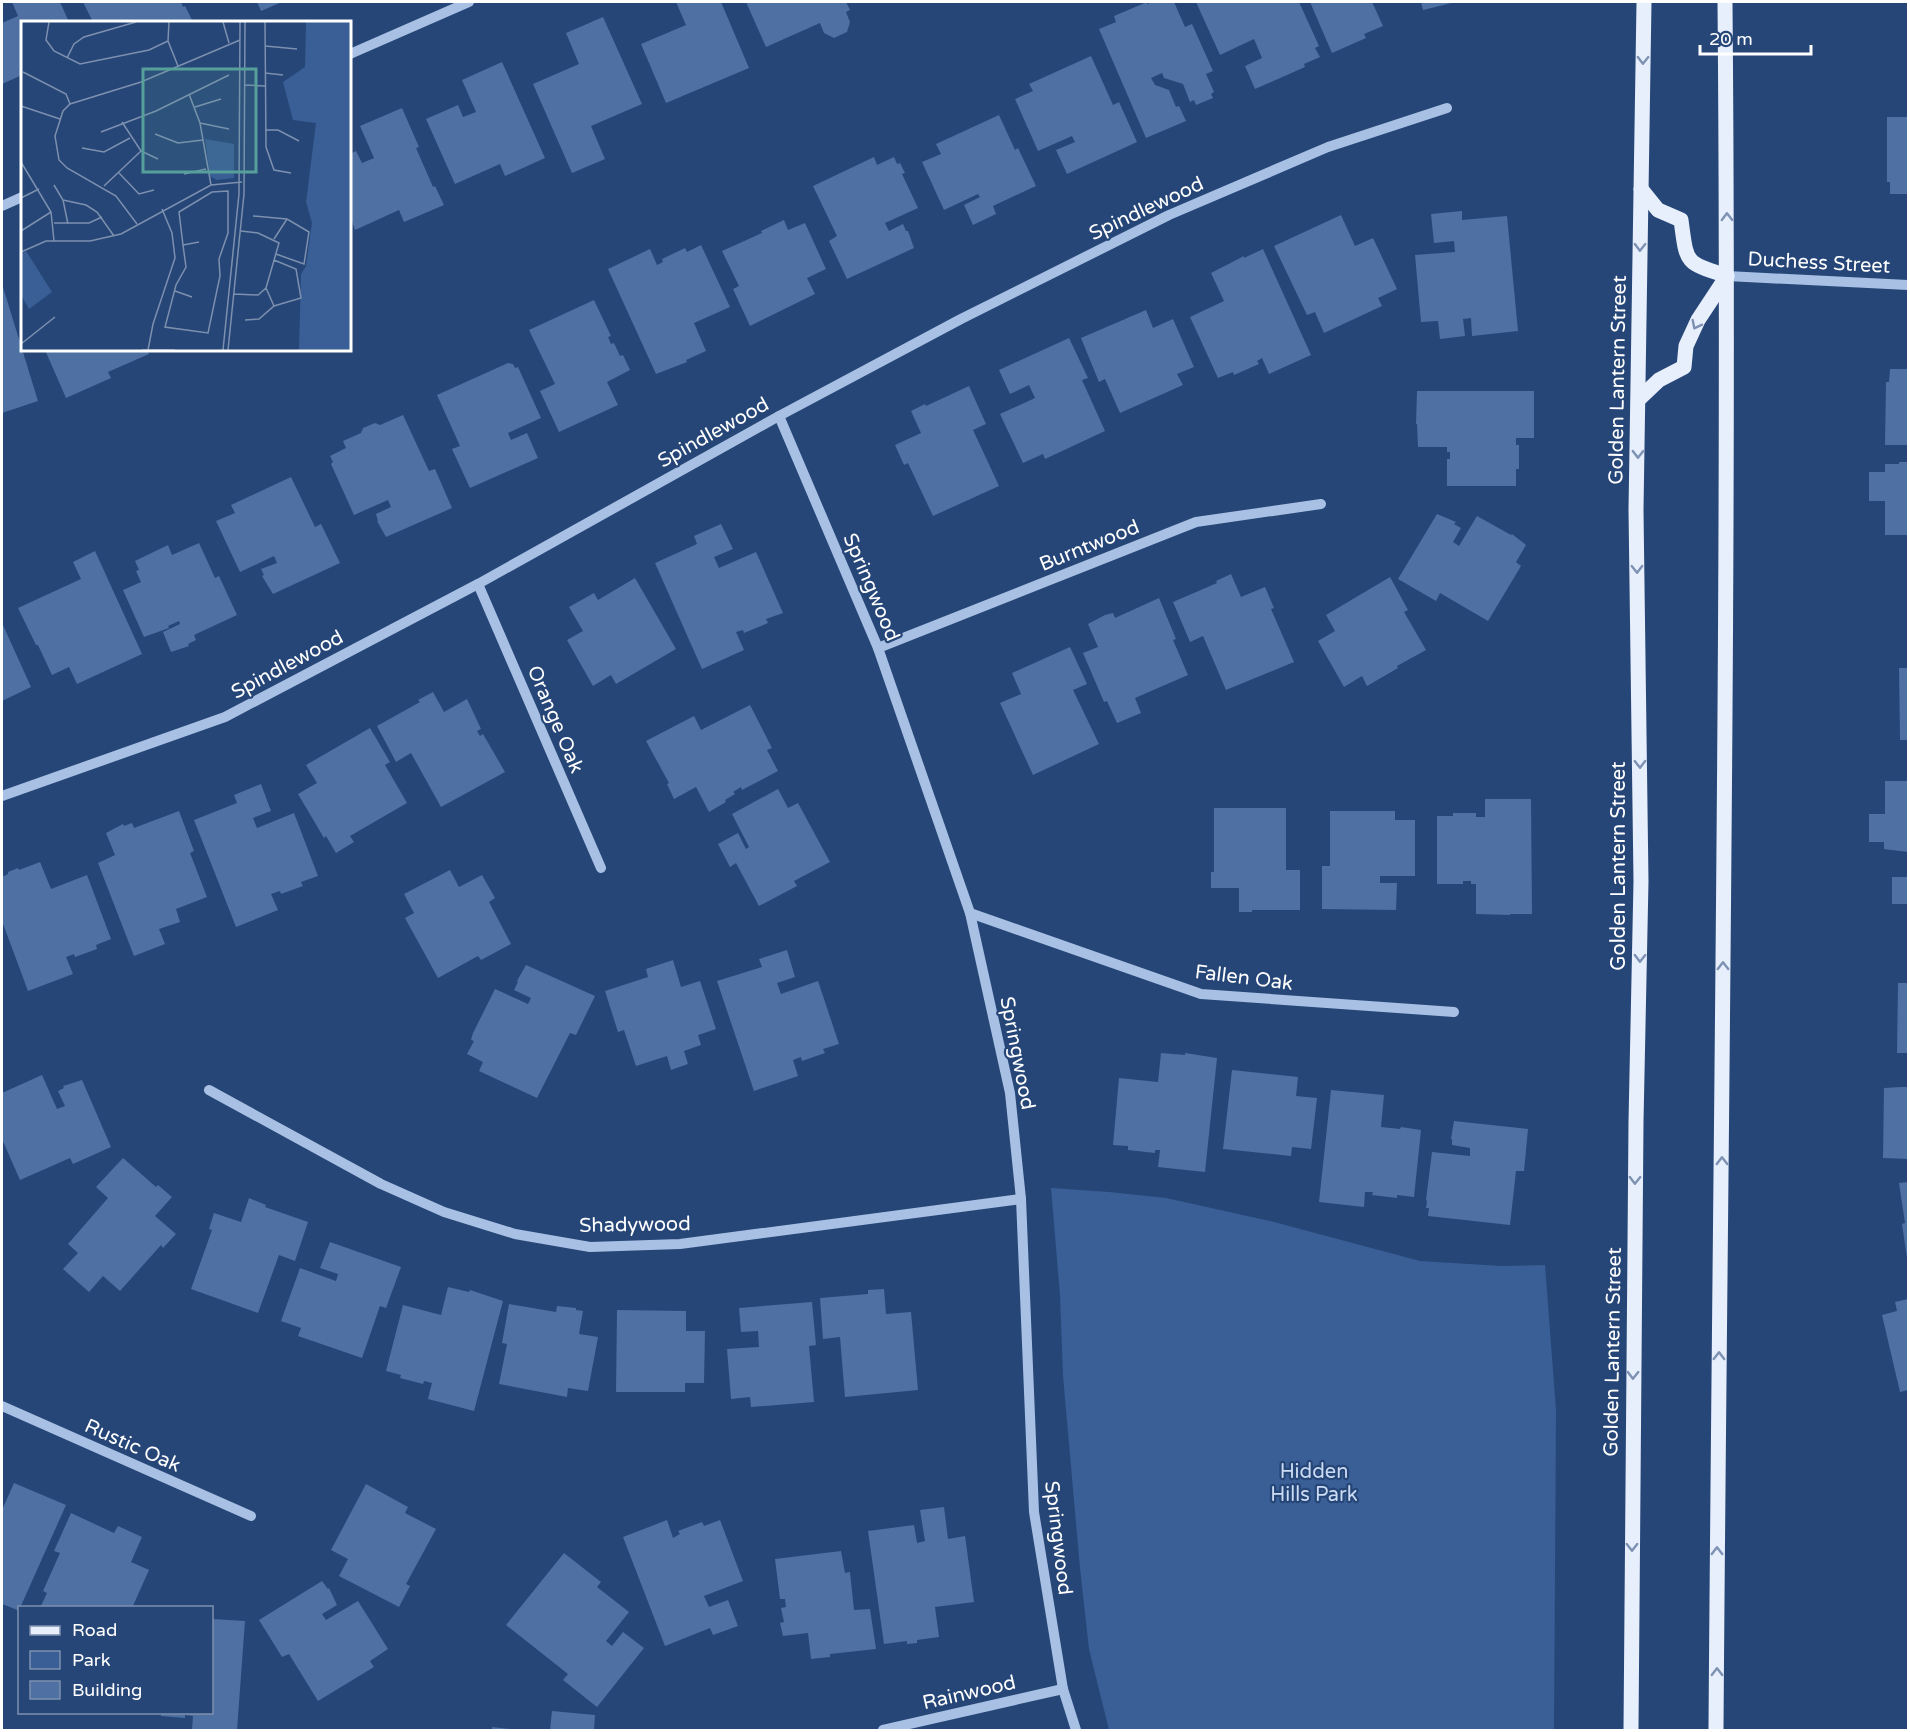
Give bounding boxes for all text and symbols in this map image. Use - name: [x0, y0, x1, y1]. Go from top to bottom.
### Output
- scale bar: [1700, 18, 1811, 56]
- inset map: [21, 21, 351, 351]
- text: 20 m: [1709, 28, 1753, 50]
- one-way arrow: [1637, 55, 1649, 64]
- street label: Spindlewood: [1085, 172, 1207, 246]
- one-way arrow: [1721, 213, 1733, 222]
- one-way arrow: [1634, 243, 1647, 252]
- street label: Duchess Street: [1747, 247, 1891, 279]
- street label: Golden Lantern Street: [1604, 275, 1632, 485]
- one-way arrow: [1692, 319, 1703, 329]
- street label: Spindlewood: [654, 392, 773, 473]
- one-way arrow: [1631, 450, 1644, 459]
- street label: Burntwood: [1036, 515, 1143, 577]
- street label: Springwood: [838, 530, 905, 645]
- one-way arrow: [1631, 564, 1643, 573]
- street label: Spindlewood: [227, 625, 348, 704]
- street label: Orange Oak: [522, 662, 589, 777]
- one-way arrow: [1634, 759, 1646, 768]
- street label: Golden Lantern Street: [1607, 761, 1631, 971]
- one-way arrow: [1633, 954, 1646, 963]
- street label: Fallen Oak: [1193, 960, 1294, 996]
- one-way arrow: [1717, 962, 1729, 971]
- street label: Springwood: [994, 995, 1040, 1112]
- one-way arrow: [1716, 1157, 1728, 1166]
- one-way arrow: [1629, 1176, 1641, 1185]
- street label: Shadywood: [579, 1212, 691, 1238]
- street label: Golden Lantern Street: [1599, 1247, 1627, 1457]
- one-way arrow: [1713, 1352, 1726, 1361]
- one-way arrow: [1627, 1371, 1639, 1380]
- street label: Rustic Oak: [81, 1414, 184, 1478]
- park label: Hidden Hills Park: [1270, 1460, 1358, 1507]
- street label: Springwood: [1039, 1480, 1077, 1597]
- one-way arrow: [1625, 1543, 1638, 1552]
- one-way arrow: [1711, 1547, 1724, 1556]
- legend: [18, 1606, 213, 1714]
- text: Road: [72, 1619, 117, 1641]
- text: Park: [72, 1649, 111, 1671]
- one-way arrow: [1711, 1668, 1723, 1677]
- street label: Rainwood: [920, 1671, 1018, 1715]
- text: Building: [72, 1679, 142, 1701]

